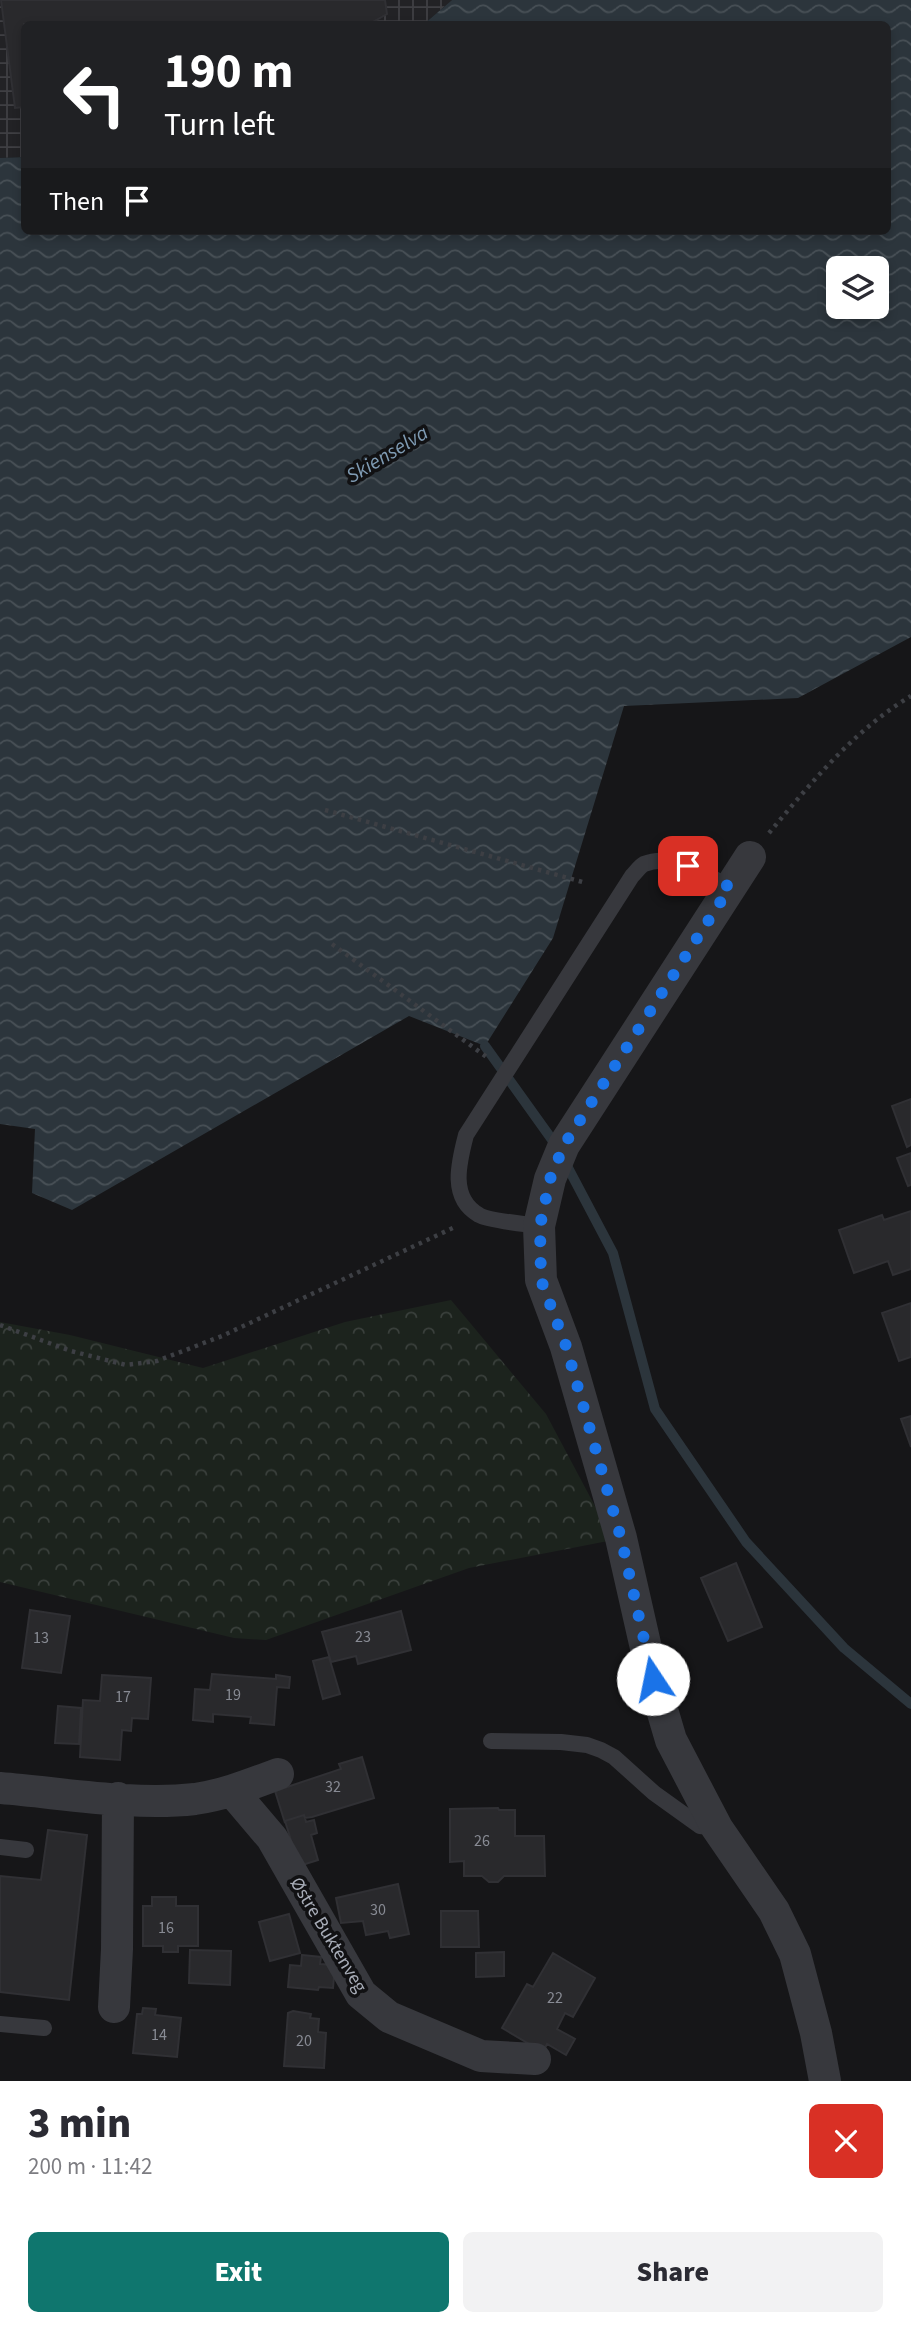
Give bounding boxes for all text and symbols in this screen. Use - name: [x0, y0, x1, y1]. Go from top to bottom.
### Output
- text: 190 m: [164, 37, 293, 107]
- icon: left: [49, 49, 140, 140]
- text: Turn left: [164, 102, 275, 148]
- icon: arrive: [118, 182, 156, 220]
- text: Then: [49, 183, 104, 220]
- map controls: [826, 256, 889, 319]
- button: layers: [826, 256, 889, 319]
- water label: Skienselva: [340, 418, 434, 490]
- pin: [658, 836, 718, 896]
- icon: arrive: [669, 847, 707, 885]
- house number: 23: [355, 1626, 371, 1648]
- house number: 13: [33, 1627, 49, 1649]
- position arrow: [616, 1642, 690, 1716]
- house number: 19: [225, 1684, 241, 1706]
- house number: 17: [115, 1686, 131, 1708]
- house number: 32: [325, 1776, 341, 1798]
- house number: 26: [474, 1830, 490, 1852]
- street label: Østre Buktenveg: [283, 1872, 373, 1998]
- house number: 30: [370, 1899, 386, 1921]
- house number: 16: [158, 1917, 174, 1939]
- house number: 22: [547, 1987, 563, 2009]
- house number: 14: [151, 2024, 167, 2046]
- house number: 20: [296, 2030, 312, 2052]
- text: 3 min: [28, 2094, 131, 2154]
- button: close: [809, 2104, 883, 2178]
- text: 200 m · 11:42: [28, 2150, 152, 2183]
- button: Exit: [28, 2232, 449, 2312]
- button: Share: [463, 2232, 883, 2312]

